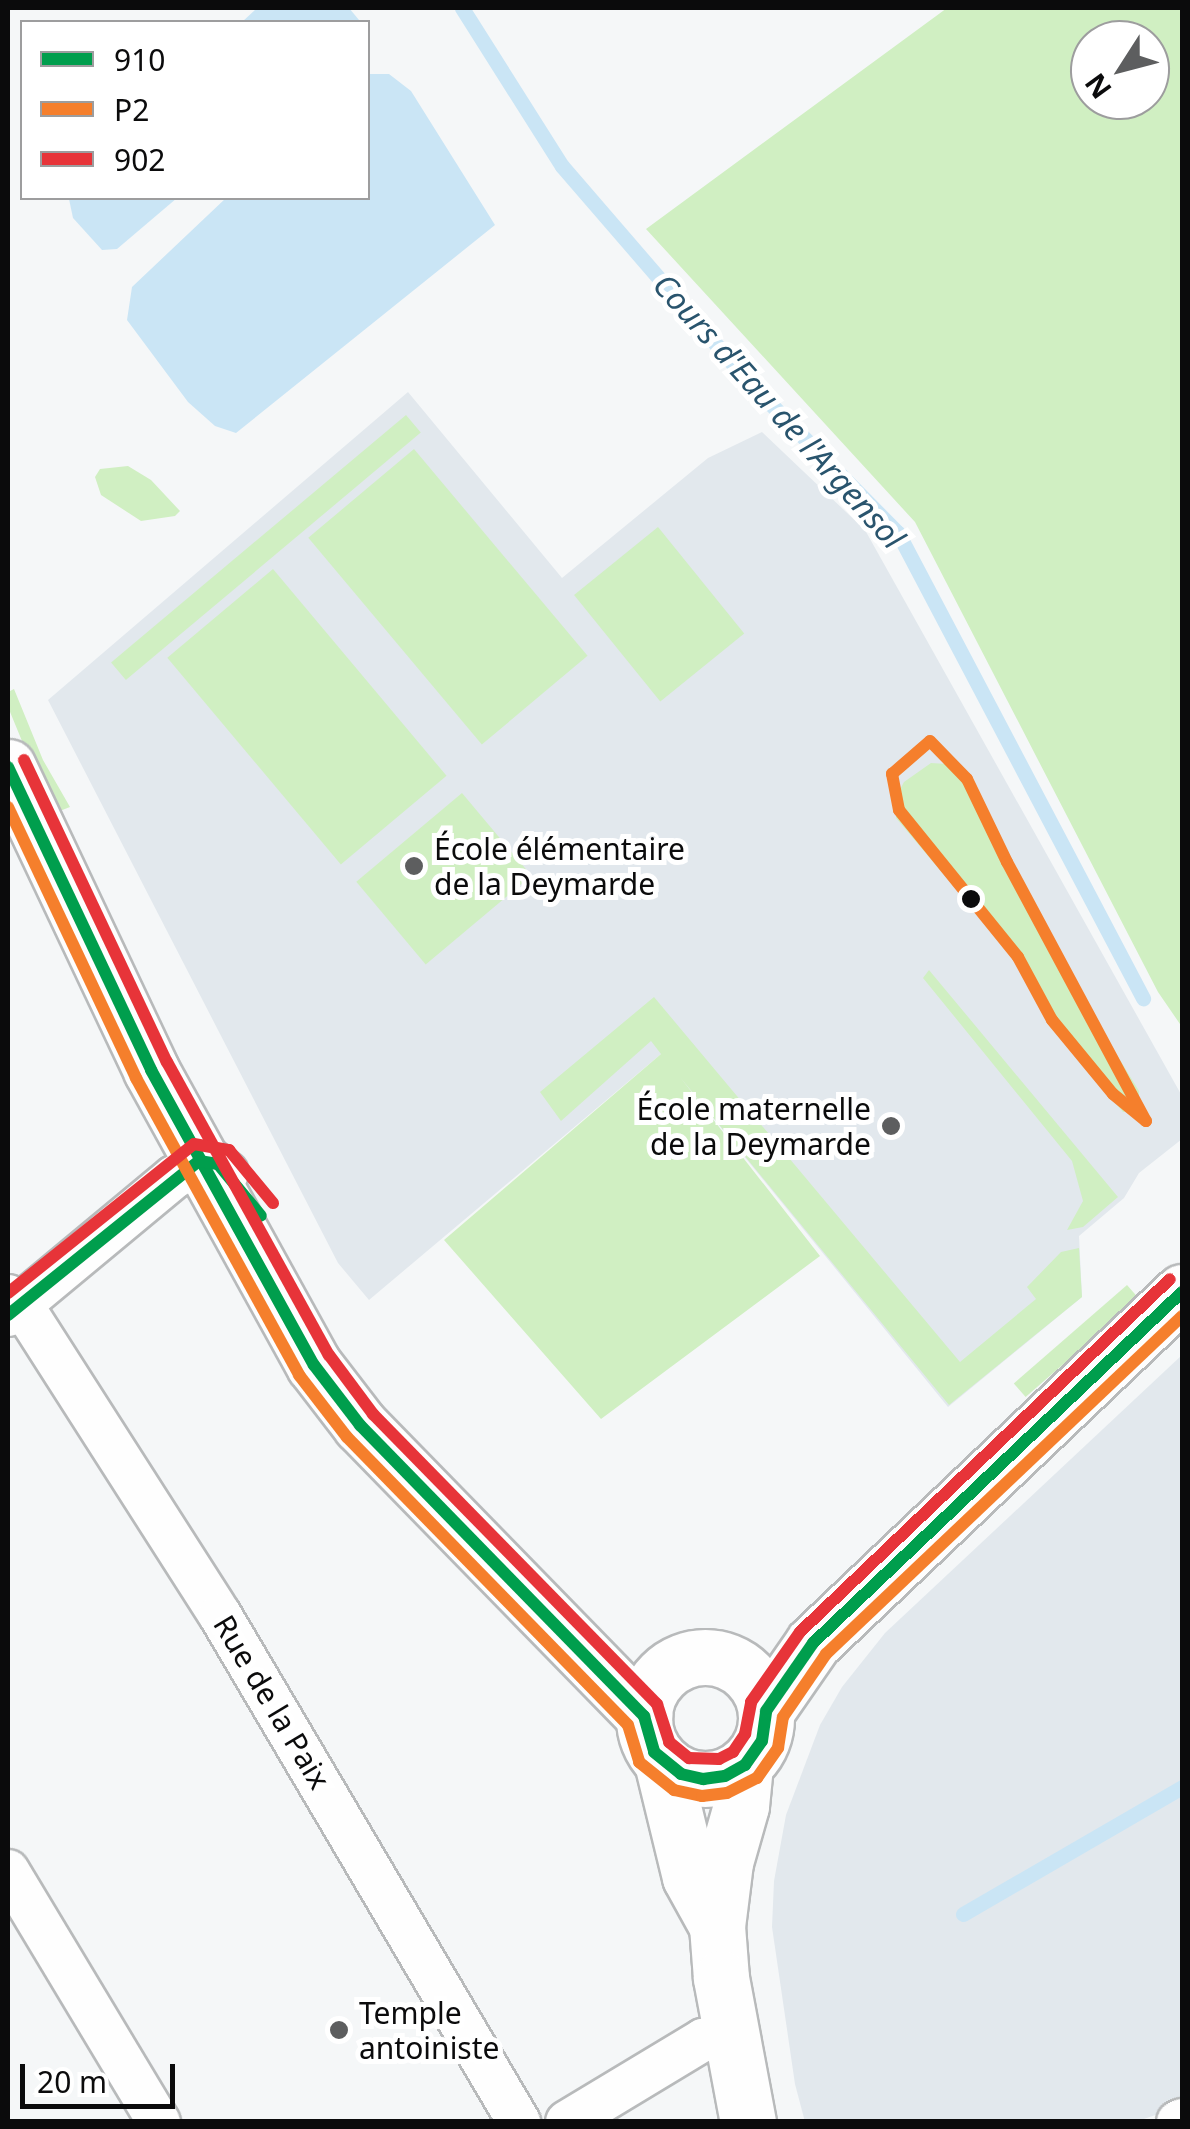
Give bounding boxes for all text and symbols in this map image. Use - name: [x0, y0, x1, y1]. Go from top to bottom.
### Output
- legend: [20, 20, 370, 200]
- north arrow: [1070, 20, 1170, 120]
- text: 910: [114, 39, 165, 80]
- text: N: [1075, 66, 1119, 107]
- text: P2: [114, 89, 149, 130]
- text: 902: [114, 139, 165, 180]
- water label: Cours d'Eau de l'Argensol: [645, 266, 913, 556]
- place label: École élémentaire de la Deymarde: [434, 831, 685, 902]
- marker: École élémentaire de la Deymarde: [403, 855, 425, 877]
- unlabelled marker: [961, 889, 981, 909]
- place label: École maternelle de la Deymarde: [636, 1091, 871, 1162]
- marker: École maternelle de la Deymarde: [880, 1115, 902, 1137]
- street label: Rue de la Paix: [206, 1609, 338, 1795]
- place label: Temple antoiniste: [359, 1995, 499, 2066]
- marker: Temple antoiniste: [328, 2019, 350, 2041]
- scale bar: [25, 2044, 180, 2106]
- text: 20 m: [37, 2061, 107, 2102]

